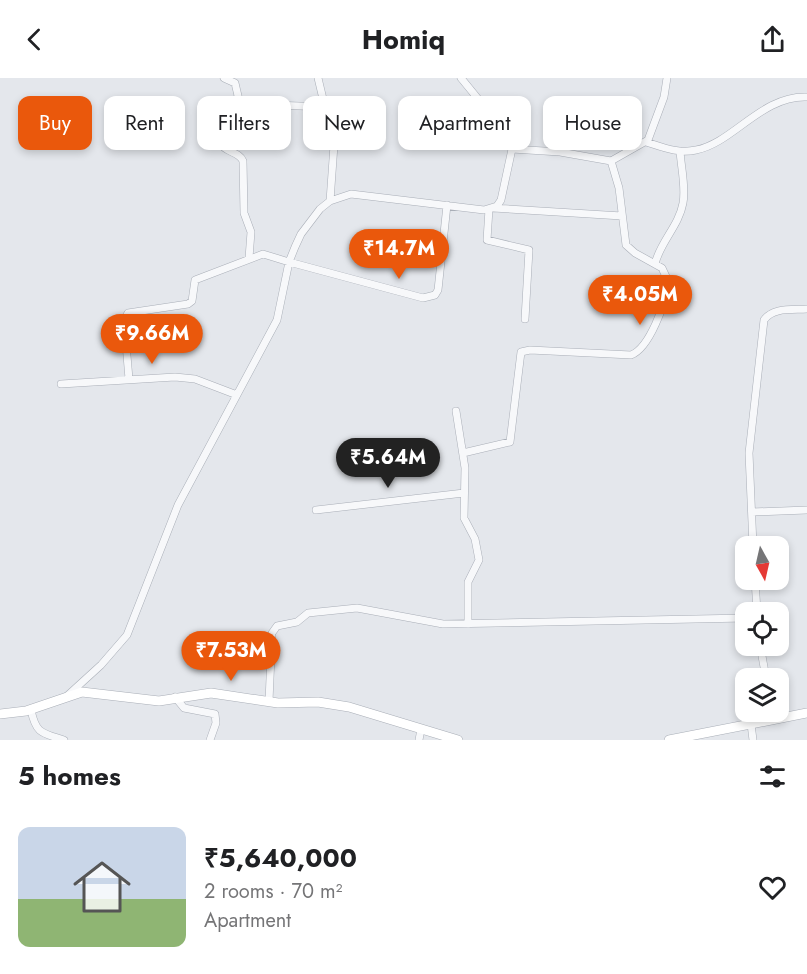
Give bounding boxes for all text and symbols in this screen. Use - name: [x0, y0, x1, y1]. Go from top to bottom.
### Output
- text: Homiq: [362, 20, 445, 59]
- icon: back: [18, 23, 51, 56]
- icon: share: [756, 23, 789, 56]
- chip: Buy: [18, 96, 92, 150]
- chip: Rent: [104, 96, 185, 150]
- chip: Filters: [197, 96, 291, 150]
- chip: New: [303, 96, 386, 150]
- chip: Apartment: [398, 96, 531, 150]
- chip: House: [543, 96, 642, 150]
- pin: ₹14.7M: [350, 229, 448, 280]
- text: ₹14.7M: [363, 234, 435, 263]
- pin: ₹4.05M: [591, 275, 689, 326]
- text: ₹4.05M: [602, 280, 678, 309]
- pin: ₹9.66M: [103, 314, 201, 365]
- text: ₹9.66M: [115, 319, 189, 348]
- pin: ₹5.64M: [339, 438, 437, 489]
- text: ₹5.64M: [350, 443, 426, 472]
- north arrow: [735, 536, 789, 590]
- map controls: [735, 536, 789, 722]
- button: locate: [735, 602, 789, 656]
- pin: ₹7.53M: [182, 631, 280, 682]
- text: ₹7.53M: [195, 636, 267, 665]
- button: layers: [735, 668, 789, 722]
- text: 5 homes: [18, 757, 121, 795]
- icon: filters: [756, 760, 789, 793]
- text: ₹5,640,000: [204, 839, 357, 877]
- icon: home: [66, 851, 138, 923]
- icon: heart: [756, 871, 789, 904]
- text: 2 rooms · 70 m²: [204, 877, 342, 906]
- text: Apartment: [204, 906, 291, 935]

